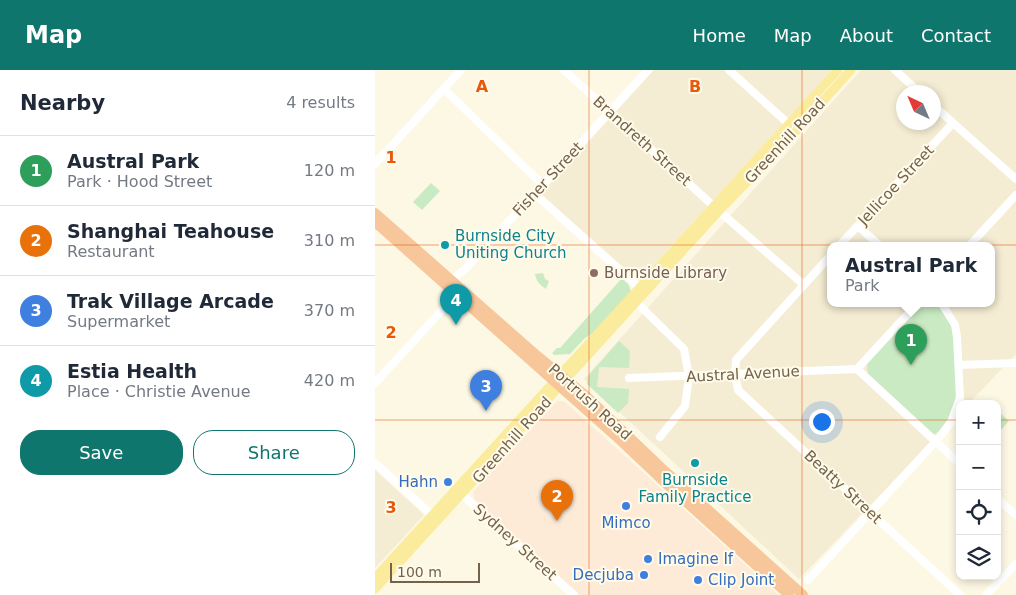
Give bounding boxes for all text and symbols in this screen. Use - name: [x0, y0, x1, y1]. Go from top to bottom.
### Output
- text: Map: [25, 21, 82, 49]
- text: Home: [693, 25, 746, 46]
- text: Map: [774, 25, 812, 46]
- text: About: [840, 25, 893, 46]
- text: Contact: [921, 25, 991, 46]
- text: A: [476, 77, 489, 96]
- text: B: [689, 77, 701, 96]
- north arrow: [896, 85, 941, 130]
- text: Nearby: [20, 91, 105, 115]
- street label: Brandreth Street: [589, 92, 695, 190]
- text: 4 results: [286, 93, 355, 112]
- street label: Greenhill Road: [741, 95, 829, 187]
- street label: Fisher Street: [509, 138, 587, 220]
- street label: Jellicoe Street: [854, 141, 938, 230]
- text: 1: [385, 148, 397, 167]
- text: Austral Park: [67, 150, 199, 172]
- text: 1: [30, 161, 42, 180]
- text: 120 m: [304, 161, 355, 180]
- text: Park · Hood Street: [67, 172, 212, 191]
- text: Shanghai Teahouse: [67, 220, 274, 242]
- place label: Burnside City Uniting Church: [455, 227, 567, 262]
- text: 2: [30, 231, 42, 250]
- text: 310 m: [304, 231, 355, 250]
- marker: Burnside City Uniting Church: [439, 239, 451, 251]
- text: Restaurant: [67, 242, 155, 261]
- popup: [827, 242, 995, 307]
- text: Austral Park: [845, 254, 977, 276]
- place label: Burnside Library: [604, 264, 727, 282]
- marker: Burnside Library: [588, 267, 600, 279]
- text: Park: [845, 276, 879, 295]
- pin: 4: [440, 284, 472, 325]
- text: Trak Village Arcade: [67, 290, 274, 312]
- text: 3: [30, 301, 42, 320]
- text: 370 m: [304, 301, 355, 320]
- text: Supermarket: [67, 312, 170, 331]
- text: 2: [385, 323, 397, 342]
- pin: 1: [895, 324, 927, 365]
- text: Estia Health: [67, 360, 197, 382]
- street label: Portrush Road: [545, 360, 635, 444]
- street label: Austral Avenue: [686, 362, 800, 386]
- pin: 3: [470, 370, 502, 411]
- text: 4: [30, 371, 42, 390]
- text: 420 m: [304, 371, 355, 390]
- text: Place · Christie Avenue: [67, 382, 251, 401]
- street label: Greenhill Road: [469, 393, 555, 487]
- map controls: [956, 400, 1001, 580]
- button: +: [956, 400, 1001, 445]
- your location: [809, 409, 835, 435]
- button: Save: [20, 430, 183, 475]
- button: Share: [193, 430, 355, 475]
- button: −: [956, 445, 1001, 490]
- street label: Beatty Street: [800, 446, 886, 528]
- marker: Burnside Family Practice: [689, 457, 701, 469]
- place label: Burnside Family Practice: [639, 471, 751, 506]
- place label: Hahn: [399, 473, 438, 491]
- marker: Hahn: [442, 476, 454, 488]
- pin: 2: [541, 480, 573, 521]
- button: locate: [956, 490, 1001, 535]
- text: 3: [385, 498, 397, 517]
- street label: Sydney Street: [470, 500, 560, 584]
- marker: Mimco: [620, 500, 632, 512]
- place label: Mimco: [601, 514, 651, 532]
- button: layers: [956, 535, 1001, 580]
- place label: Imagine If: [658, 550, 734, 568]
- marker: Imagine If: [642, 553, 654, 565]
- scale bar: [390, 560, 480, 583]
- text: 100 m: [397, 564, 442, 580]
- place label: Decjuba: [573, 566, 634, 584]
- marker: Decjuba: [638, 569, 650, 581]
- place label: Clip Joint: [708, 571, 774, 589]
- marker: Clip Joint: [692, 574, 704, 586]

